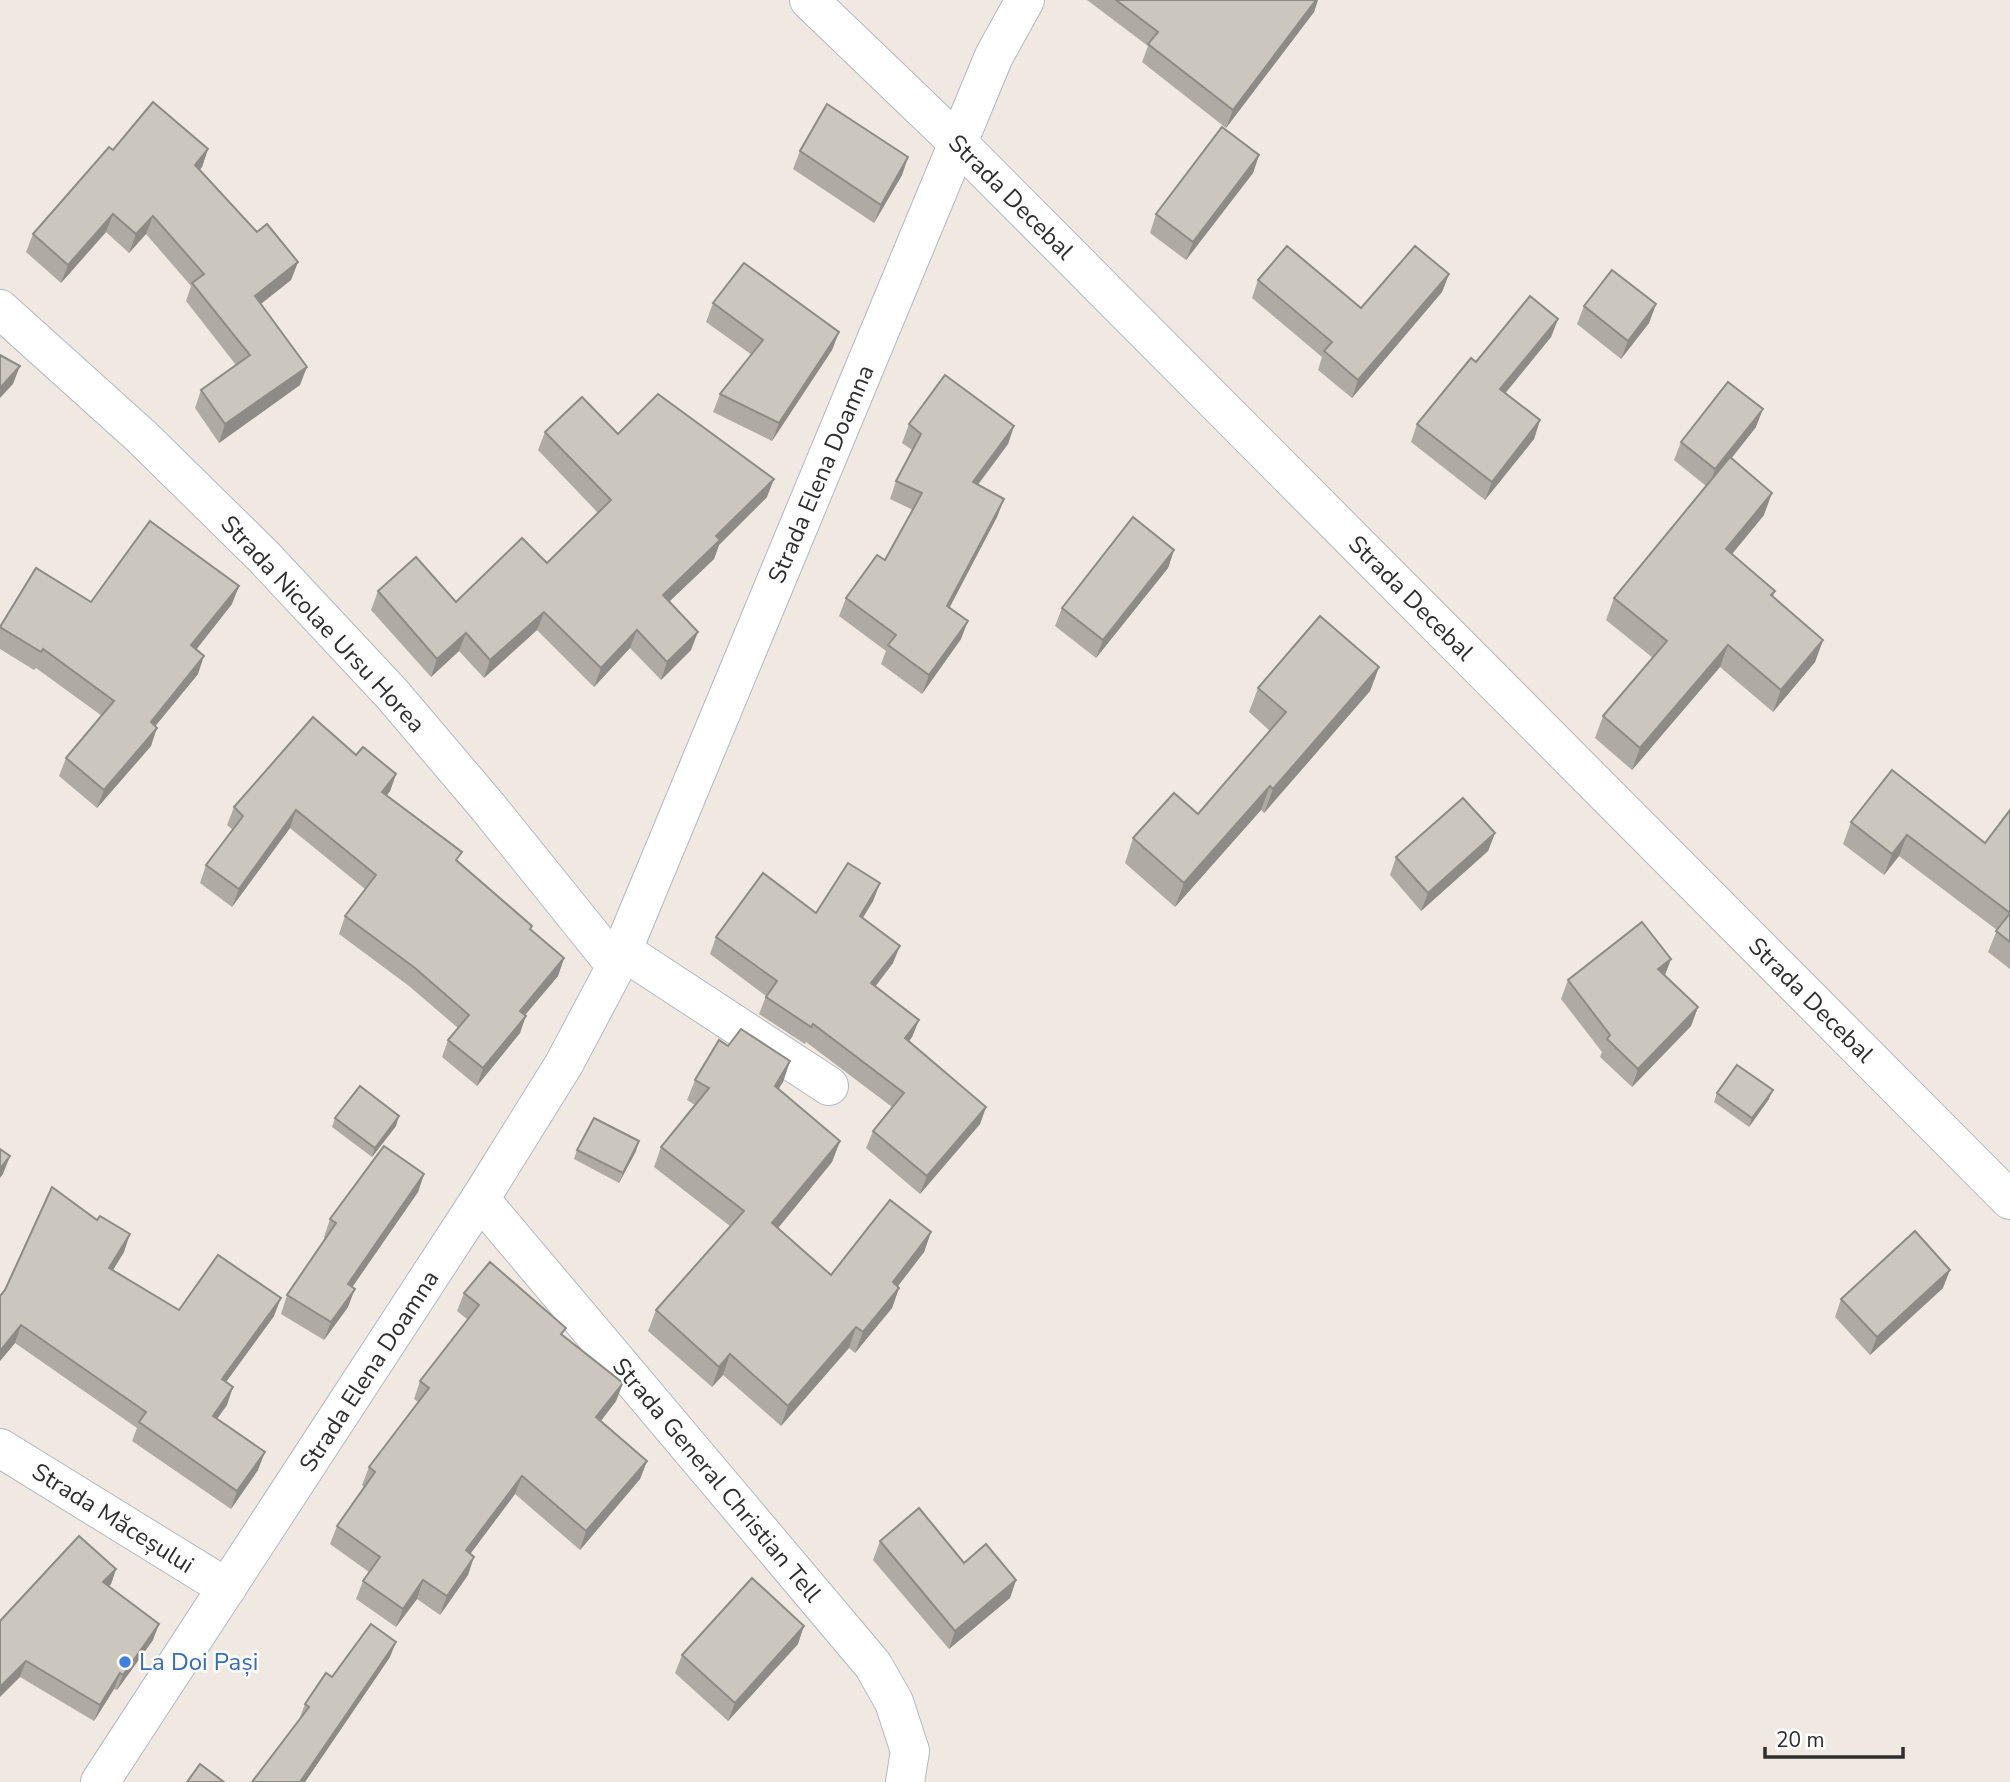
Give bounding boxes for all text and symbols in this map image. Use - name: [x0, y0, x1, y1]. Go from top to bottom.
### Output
- street label: Strada Decebal: [941, 127, 1081, 267]
- street label: Strada Elena Doamna: [761, 360, 881, 588]
- street label: Strada Nicolae Ursu Horea: [214, 508, 432, 740]
- street label: Strada Decebal: [1341, 528, 1481, 668]
- street label: Strada Decebal: [1741, 930, 1881, 1070]
- street label: Strada Elena Doamna: [292, 1264, 446, 1478]
- street label: Strada General Christian Tell: [605, 1351, 829, 1609]
- street label: Strada Măceșului: [26, 1455, 200, 1581]
- place label: La Doi Pași: [139, 1646, 258, 1678]
- marker: La Doi Pași: [117, 1654, 133, 1670]
- scale bar: [1765, 1716, 1903, 1760]
- text: 20 m: [1776, 1726, 1825, 1754]

